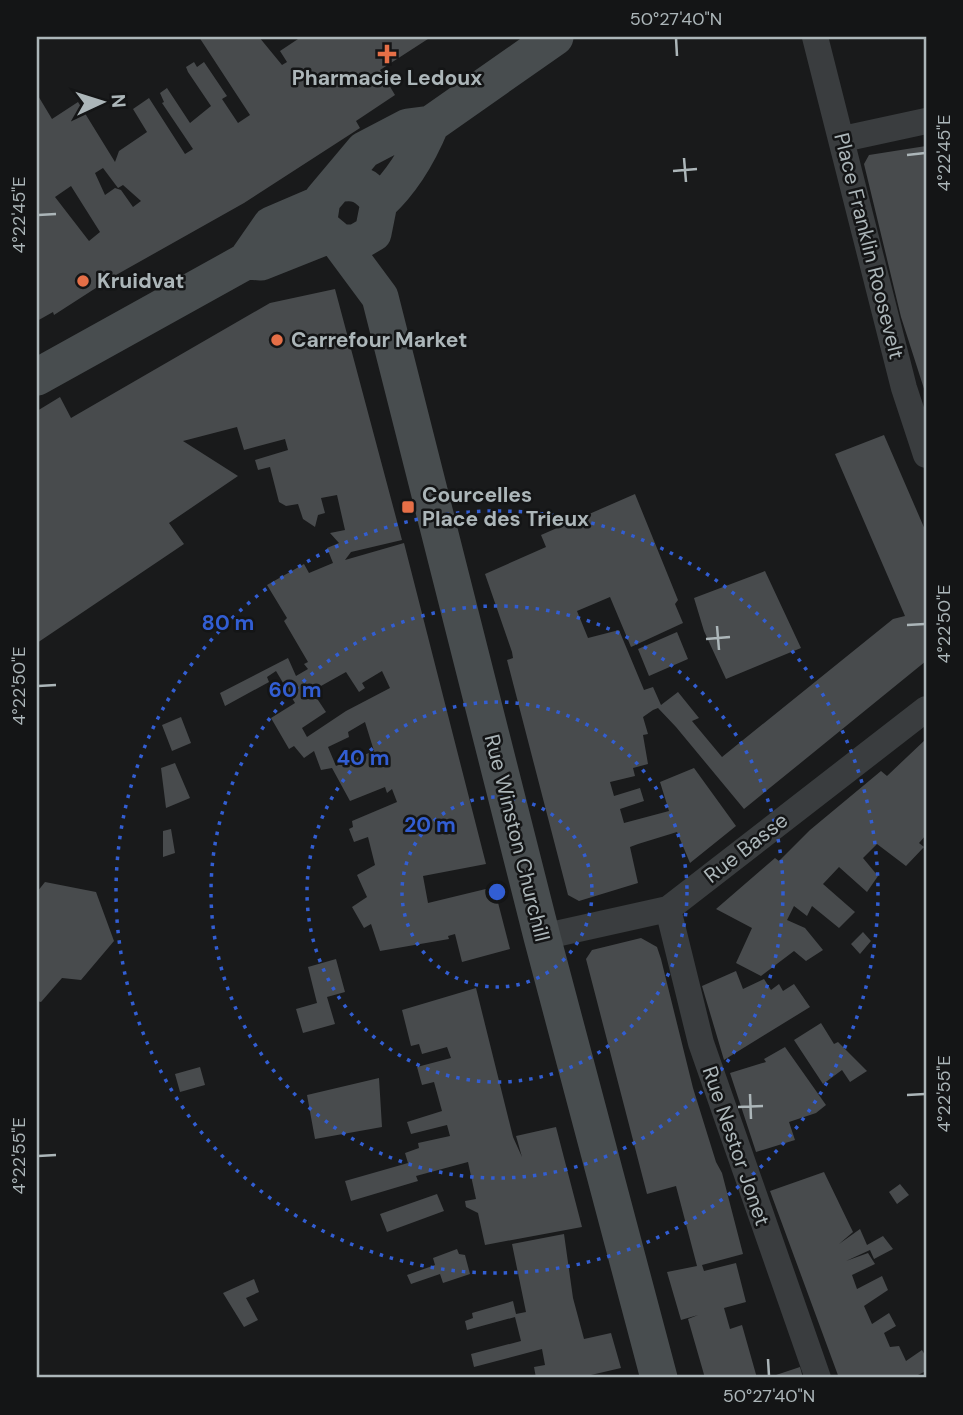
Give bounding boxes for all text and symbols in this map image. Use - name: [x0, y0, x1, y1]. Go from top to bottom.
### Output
- text: 50°27'40"N: [630, 7, 722, 31]
- marker: Pharmacie Ledoux: [379, 46, 395, 62]
- place label: Pharmacie Ledoux: [292, 64, 482, 92]
- north arrow: [66, 66, 136, 136]
- text: N: [106, 93, 131, 109]
- text: 4°22'45"E: [932, 115, 956, 191]
- street label: Place Franklin Roosevelt: [827, 130, 911, 362]
- text: 4°22'45"E: [7, 177, 31, 253]
- place label: Kruidvat: [97, 267, 184, 295]
- marker: Kruidvat: [75, 273, 91, 289]
- place label: Carrefour Market: [291, 326, 467, 354]
- marker: Carrefour Market: [269, 332, 285, 348]
- place label: Courcelles Place des Trieux: [422, 481, 589, 533]
- marker: Courcelles Place des Trieux: [400, 499, 416, 515]
- text: 4°22'50"E: [932, 585, 956, 663]
- text: 80 m: [202, 609, 254, 637]
- text: 4°22'50"E: [7, 647, 31, 725]
- text: 60 m: [269, 676, 321, 704]
- street label: Rue Winston Churchill: [478, 731, 556, 945]
- text: 40 m: [336, 744, 390, 772]
- street label: Rue Basse: [698, 806, 794, 890]
- text: 20 m: [404, 811, 456, 839]
- centre of rings: [485, 880, 509, 904]
- text: 4°22'55"E: [932, 1055, 956, 1133]
- street label: Rue Nestor Jonet: [696, 1062, 776, 1230]
- text: 4°22'55"E: [7, 1117, 31, 1195]
- text: 50°27'40"N: [723, 1384, 815, 1408]

